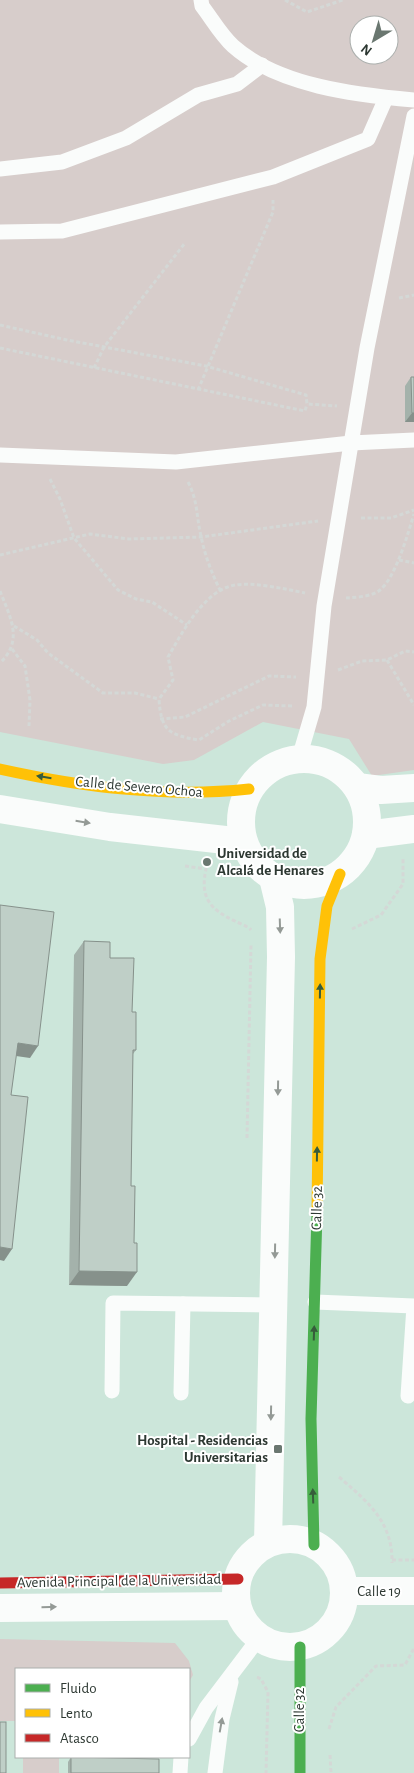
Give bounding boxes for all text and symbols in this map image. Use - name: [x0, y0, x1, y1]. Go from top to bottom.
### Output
- north arrow: [349, 15, 399, 65]
- text: N: [358, 41, 375, 58]
- one-way arrow: [36, 772, 52, 780]
- street label: Calle de Severo Ochoa: [75, 774, 203, 800]
- one-way arrow: [75, 819, 91, 827]
- place label: Universidad de Alcalá de Henares: [217, 846, 324, 878]
- marker: Universidad de Alcalá de Henares: [201, 856, 213, 868]
- one-way arrow: [277, 918, 285, 934]
- one-way arrow: [316, 983, 324, 999]
- one-way arrow: [274, 1080, 282, 1096]
- one-way arrow: [314, 1145, 322, 1161]
- street label: Calle 32: [309, 1185, 325, 1230]
- one-way arrow: [271, 1243, 279, 1259]
- one-way arrow: [310, 1325, 318, 1341]
- one-way arrow: [267, 1405, 275, 1421]
- place label: Hospital - Residencias Universitarias: [137, 1433, 268, 1465]
- marker: Hospital - Residencias Universitarias: [272, 1443, 284, 1455]
- one-way arrow: [309, 1488, 317, 1504]
- street label: Avenida Principal de la Universidad: [17, 1572, 221, 1590]
- street label: Calle 19: [357, 1584, 401, 1599]
- one-way arrow: [41, 1603, 57, 1611]
- legend: [15, 1668, 190, 1758]
- text: Fluido: [60, 1681, 97, 1696]
- street label: Calle 32: [292, 1688, 307, 1732]
- text: Lento: [60, 1706, 93, 1721]
- one-way arrow: [218, 1717, 226, 1733]
- text: Atasco: [60, 1731, 99, 1746]

